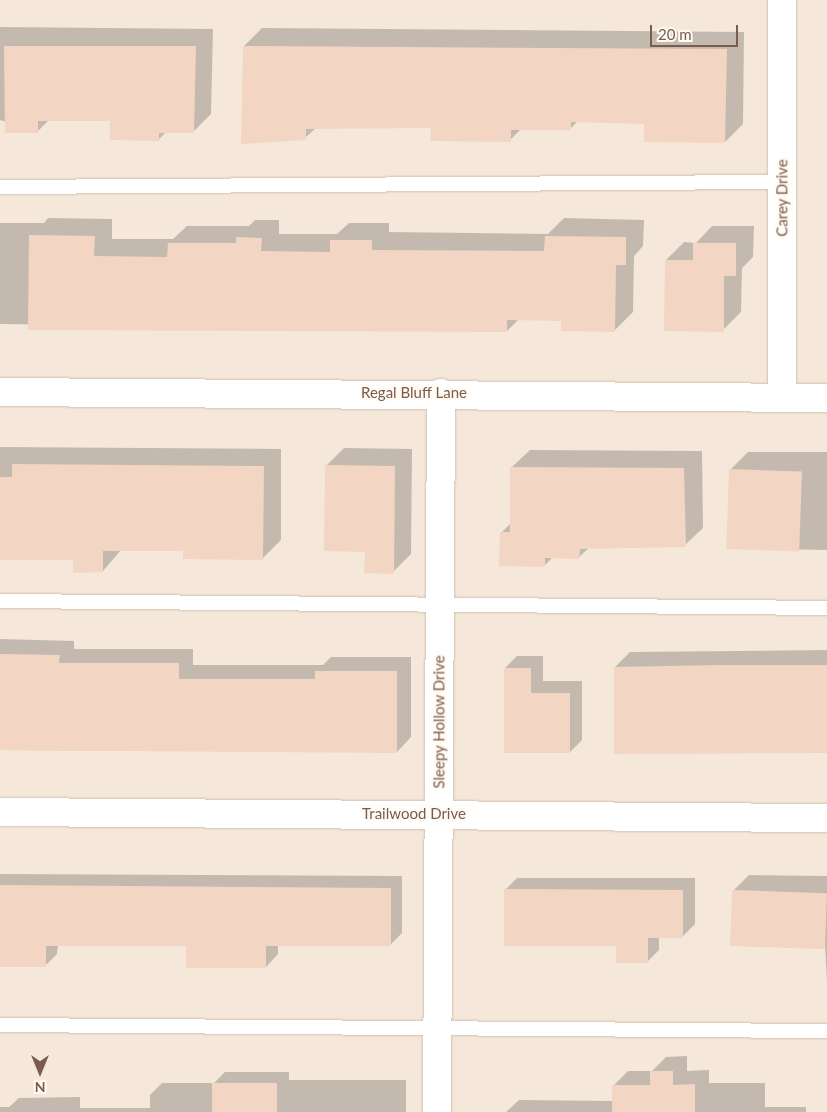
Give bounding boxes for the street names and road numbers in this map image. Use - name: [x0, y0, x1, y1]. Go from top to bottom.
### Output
- street label: Carey Drive: [773, 159, 791, 237]
- street label: Regal Bluff Lane: [361, 384, 467, 402]
- street label: Sleepy Hollow Drive: [430, 655, 448, 789]
- street label: Trailwood Drive: [362, 805, 466, 823]

